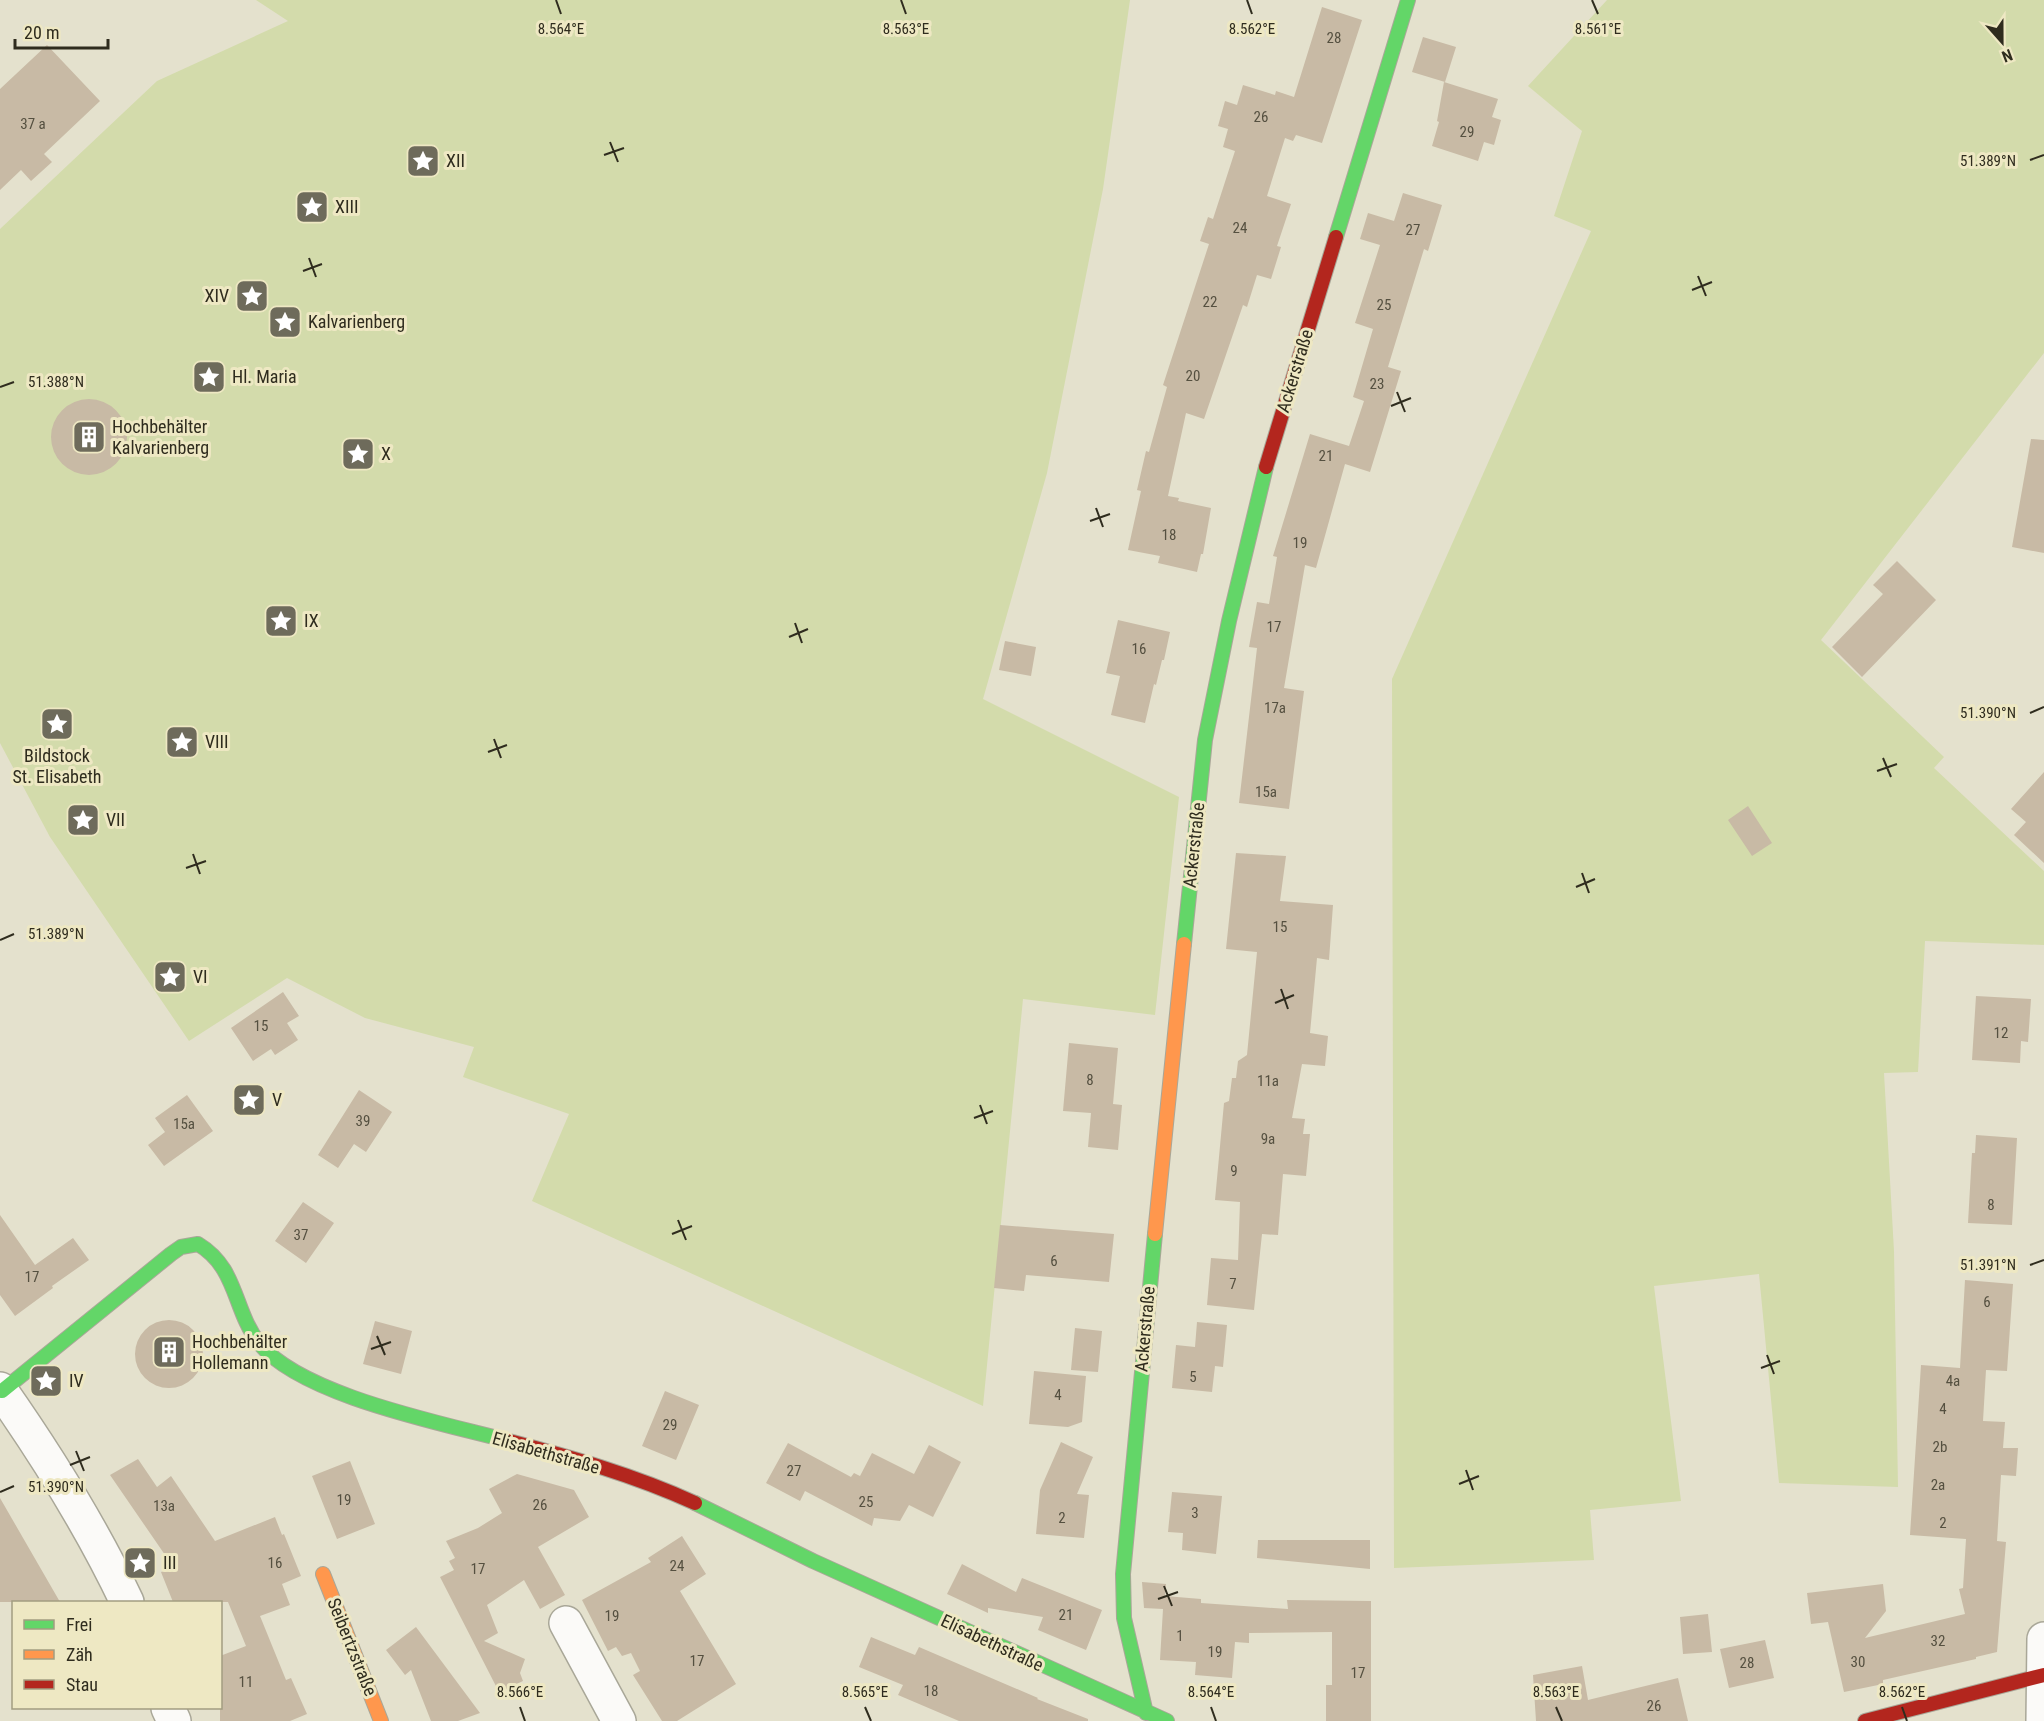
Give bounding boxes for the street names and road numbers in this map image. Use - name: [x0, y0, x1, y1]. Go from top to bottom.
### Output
- street label: Ackerstraße: [1272, 327, 1317, 415]
- street label: Ackerstraße: [1179, 801, 1208, 889]
- street label: Ackerstraße: [1130, 1285, 1159, 1373]
- street label: Elisabethstraße: [490, 1427, 602, 1478]
- street label: Seibertzstraße: [323, 1595, 382, 1699]
- street label: Elisabethstraße: [938, 1610, 1047, 1675]

